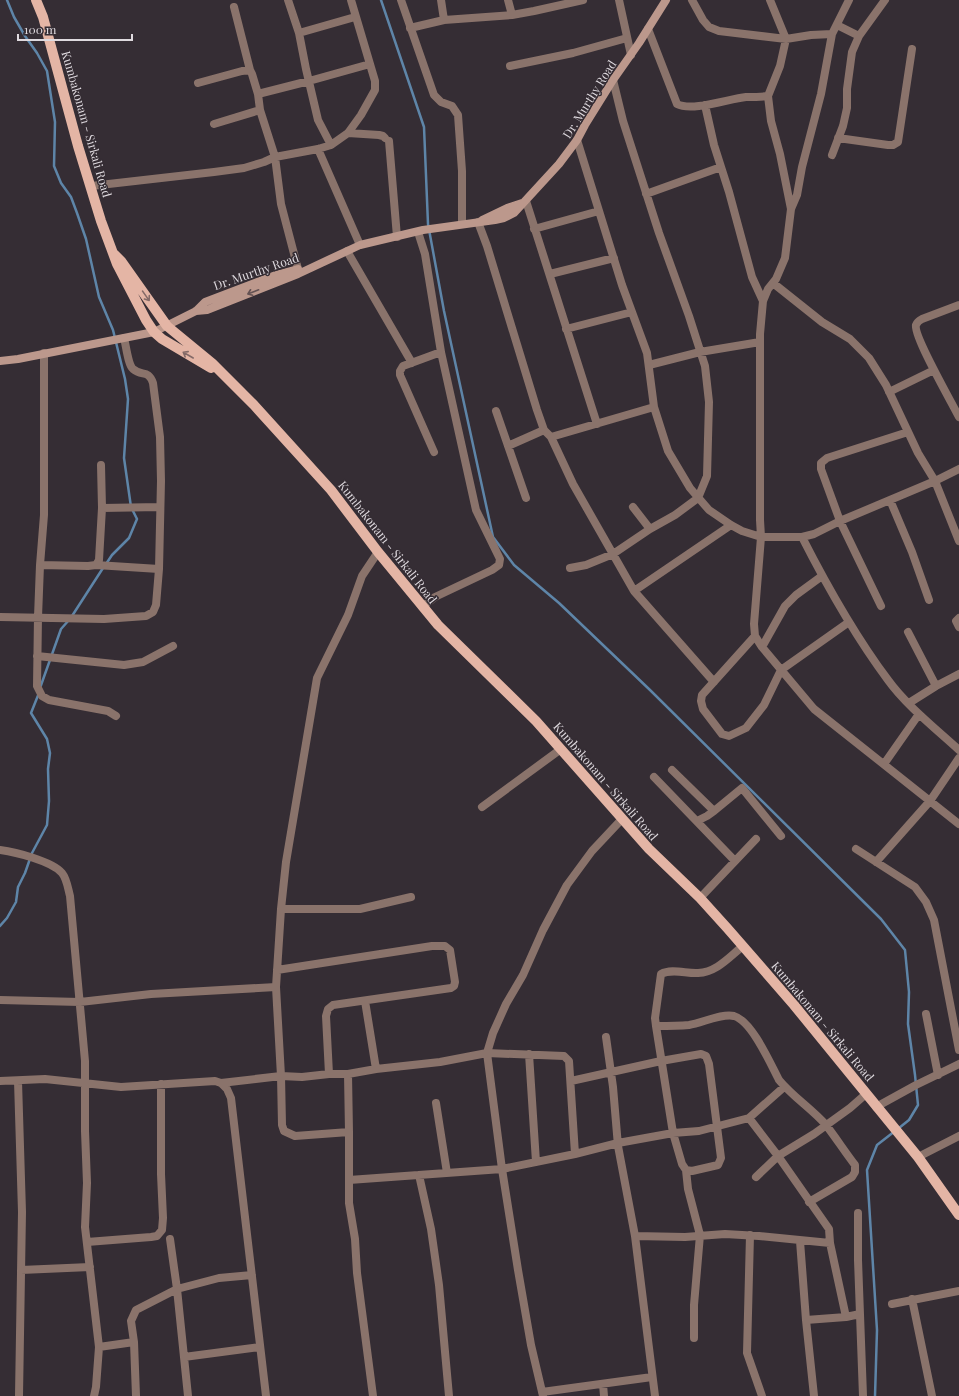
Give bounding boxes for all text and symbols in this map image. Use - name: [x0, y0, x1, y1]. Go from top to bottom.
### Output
- scale bar: [18, 16, 132, 42]
- text: 100 m: [24, 21, 57, 37]
- street label: Kumbakonam - Sirkali Road: [58, 49, 116, 199]
- street label: Dr. Murthy Road: [559, 57, 619, 141]
- street label: Dr. Murthy Road: [211, 249, 301, 293]
- one-way arrow: [248, 288, 260, 296]
- one-way arrow: [142, 291, 150, 302]
- one-way arrow: [182, 350, 194, 358]
- street label: Kumbakonam - Sirkali Road: [335, 477, 441, 607]
- street label: Kumbakonam - Sirkali Road: [550, 719, 662, 843]
- street label: Kumbakonam - Sirkali Road: [768, 958, 878, 1084]

